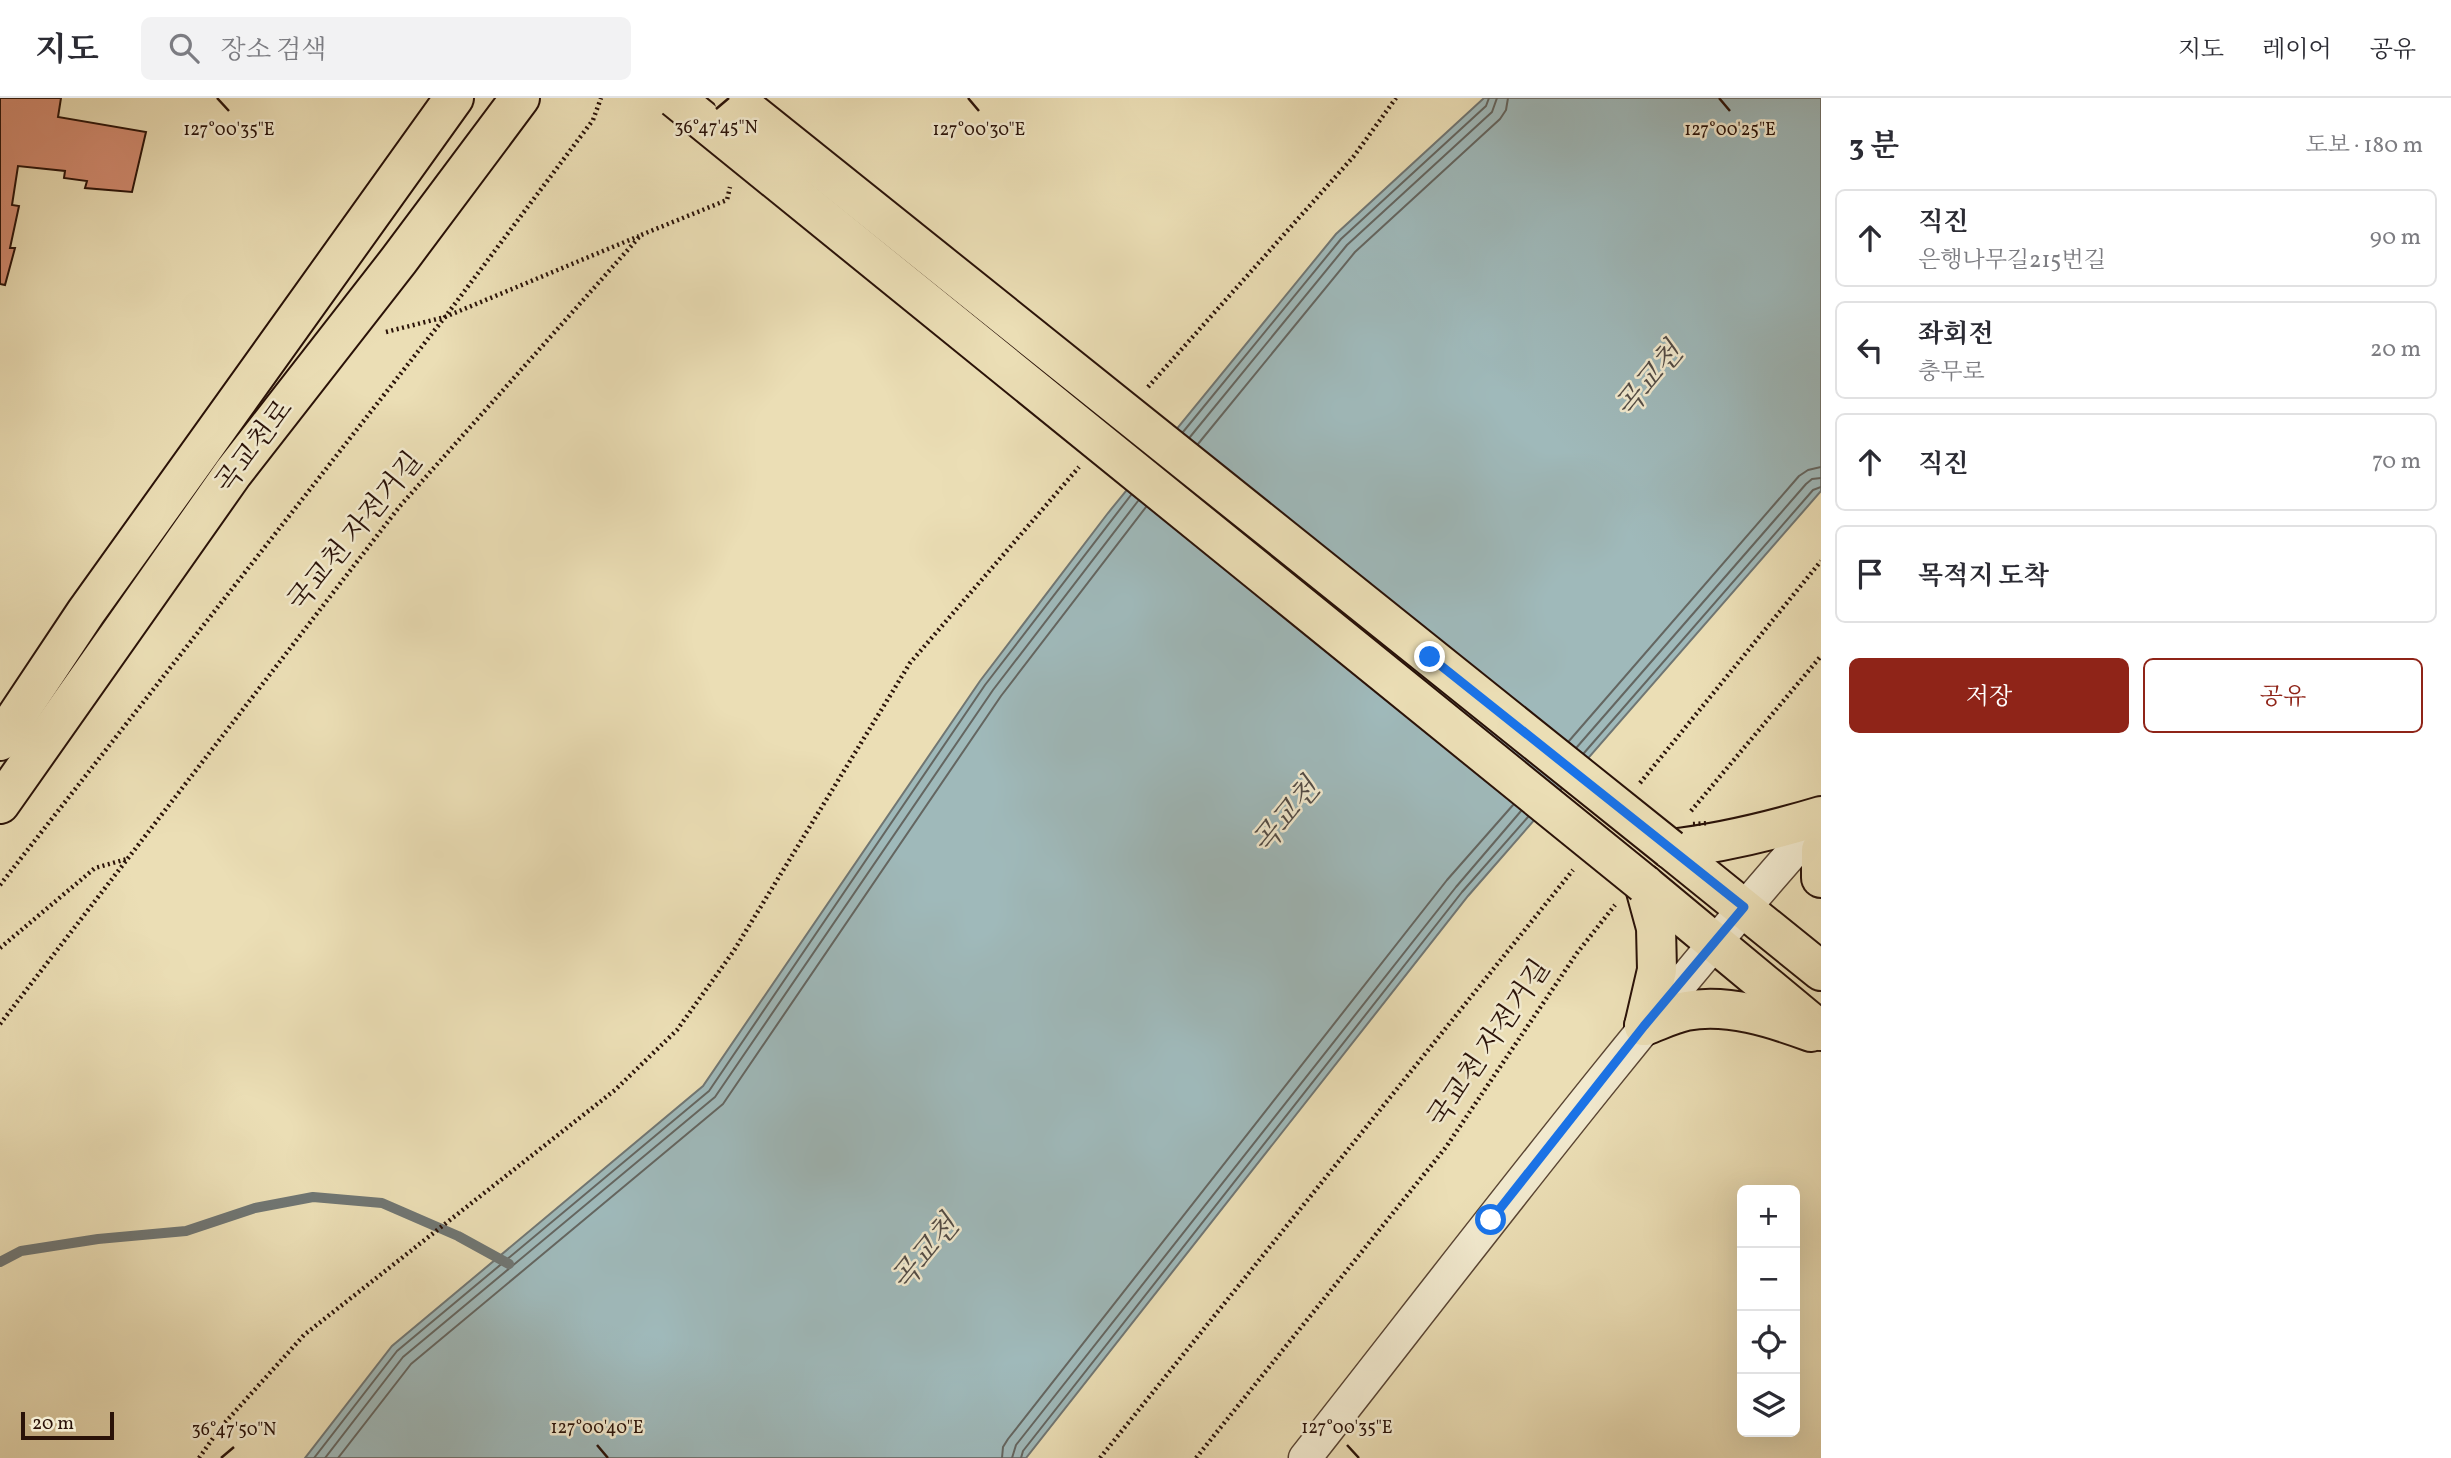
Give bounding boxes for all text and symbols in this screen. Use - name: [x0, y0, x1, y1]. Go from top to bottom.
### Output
- search box: [141, 17, 631, 80]
- text: 지도: [35, 29, 99, 75]
- icon: search: [165, 29, 203, 67]
- text: 장소 검색: [221, 33, 326, 69]
- text: 지도: [2178, 34, 2224, 68]
- text: 레이어: [2262, 34, 2332, 68]
- text: 공유: [2370, 34, 2416, 68]
- text: 36°47'45"N: [674, 116, 758, 141]
- text: 127°00'35"E: [183, 118, 275, 143]
- text: 127°00'30"E: [933, 118, 1026, 143]
- text: 127°00'25"E: [1684, 118, 1776, 143]
- text: 3 분: [1849, 126, 1899, 168]
- text: 도보 · 180 m: [2305, 130, 2423, 162]
- text: 직진: [1918, 205, 1968, 241]
- icon: ahead: [1851, 219, 1889, 257]
- text: 90 m: [2370, 222, 2421, 254]
- text: 은행나무길215번길: [1918, 245, 2106, 277]
- text: 좌회전: [1918, 317, 1993, 353]
- icon: left: [1851, 331, 1889, 369]
- water label: 곡교천: [1606, 333, 1695, 428]
- text: 20 m: [2370, 334, 2421, 366]
- text: 충무로: [1918, 357, 1985, 389]
- street label: 곡교천로: [207, 392, 303, 502]
- icon: ahead: [1851, 443, 1889, 481]
- street label: 국교천 자전거길: [280, 444, 432, 620]
- text: 70 m: [2372, 446, 2421, 478]
- text: 직진: [1918, 447, 1968, 483]
- icon: arrive: [1851, 555, 1889, 593]
- text: 목적지 도착: [1918, 559, 2049, 595]
- route end: [1414, 641, 1445, 672]
- button: 저장: [1849, 658, 2129, 733]
- button: 공유: [2143, 658, 2423, 733]
- water label: 곡교천: [1243, 769, 1332, 864]
- street label: 국교천 자전거길: [1419, 952, 1561, 1136]
- map controls: [1737, 1185, 1800, 1437]
- button: +: [1737, 1185, 1800, 1248]
- route start: [1475, 1204, 1506, 1235]
- water label: 곡교천: [882, 1206, 971, 1301]
- button: −: [1737, 1248, 1800, 1311]
- button: locate: [1737, 1311, 1800, 1374]
- button: layers: [1737, 1374, 1800, 1437]
- scale bar: [21, 1409, 114, 1441]
- text: 20 m: [32, 1411, 74, 1437]
- text: 127°00'40"E: [551, 1416, 644, 1441]
- text: 127°00'35"E: [1301, 1416, 1393, 1441]
- text: 36°47'50"N: [192, 1418, 276, 1443]

